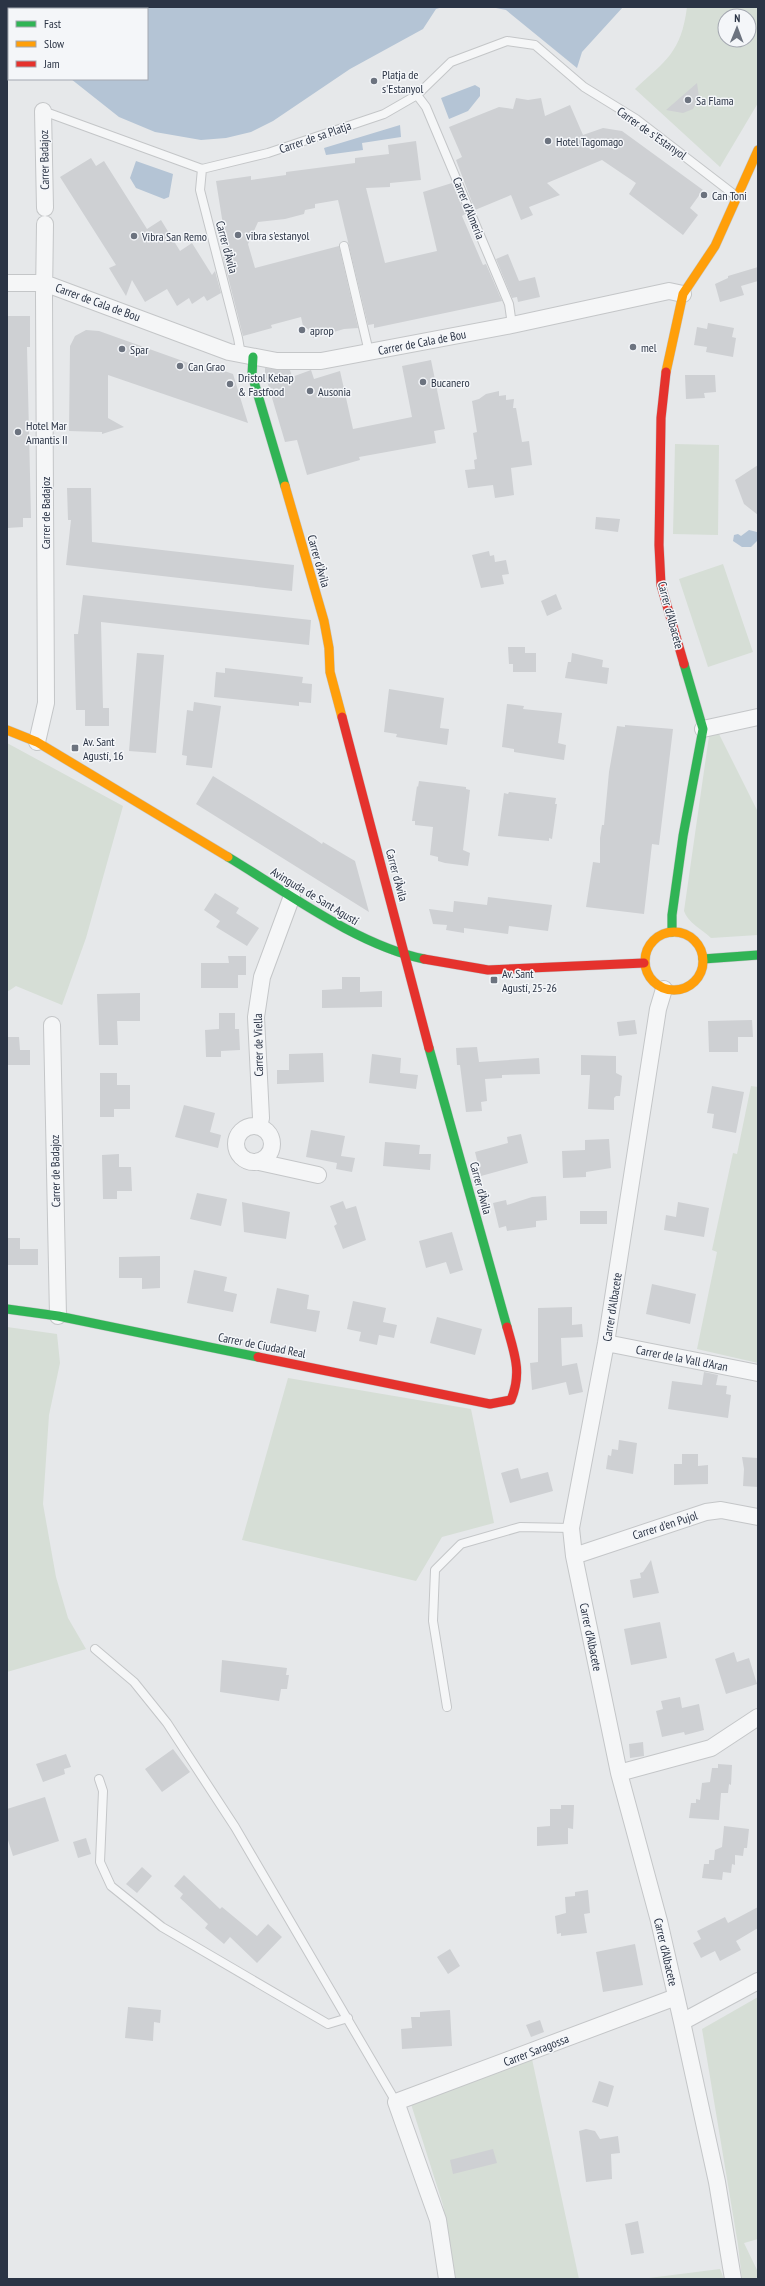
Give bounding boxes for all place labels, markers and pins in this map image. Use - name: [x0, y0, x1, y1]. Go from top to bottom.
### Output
- place label: Platja de s'Estanyol: [382, 67, 423, 96]
- marker: Platja de s'Estanyol: [369, 76, 379, 86]
- place label: Sa Flama: [696, 93, 734, 108]
- marker: Sa Flama: [683, 95, 693, 105]
- place label: Hotel Tagomago: [556, 134, 623, 149]
- marker: Hotel Tagomago: [543, 136, 553, 146]
- place label: Can Toni: [712, 188, 747, 203]
- marker: Can Toni: [699, 190, 709, 200]
- place label: vibra s'estanyol: [246, 228, 309, 243]
- place label: Vibra San Remo: [141, 229, 207, 244]
- marker: vibra s'estanyol: [233, 230, 243, 240]
- marker: Vibra San Remo: [129, 231, 139, 241]
- place label: aprop: [310, 323, 334, 338]
- marker: aprop: [297, 325, 307, 335]
- place label: mel: [641, 340, 657, 355]
- place label: Spar: [130, 342, 149, 357]
- marker: mel: [628, 342, 638, 352]
- marker: Spar: [117, 344, 127, 354]
- place label: Can Grao: [188, 359, 225, 374]
- marker: Can Grao: [175, 361, 185, 371]
- place label: Dristol Kebap & Fastfood: [238, 370, 294, 399]
- place label: Bucanero: [431, 375, 470, 390]
- marker: Bucanero: [418, 377, 428, 387]
- marker: Dristol Kebap & Fastfood: [225, 379, 235, 389]
- place label: Ausonia: [318, 384, 351, 399]
- marker: Ausonia: [305, 386, 315, 396]
- place label: Hotel Mar Amantis II: [26, 418, 68, 447]
- marker: Hotel Mar Amantis II: [13, 427, 23, 437]
- place label: Av. Sant Agustí, 16: [83, 734, 124, 763]
- marker: Av. Sant Agustí, 16: [70, 743, 80, 753]
- place label: Av. Sant Agustí, 25-26: [502, 966, 557, 995]
- marker: Av. Sant Agustí, 25-26: [489, 975, 499, 985]

